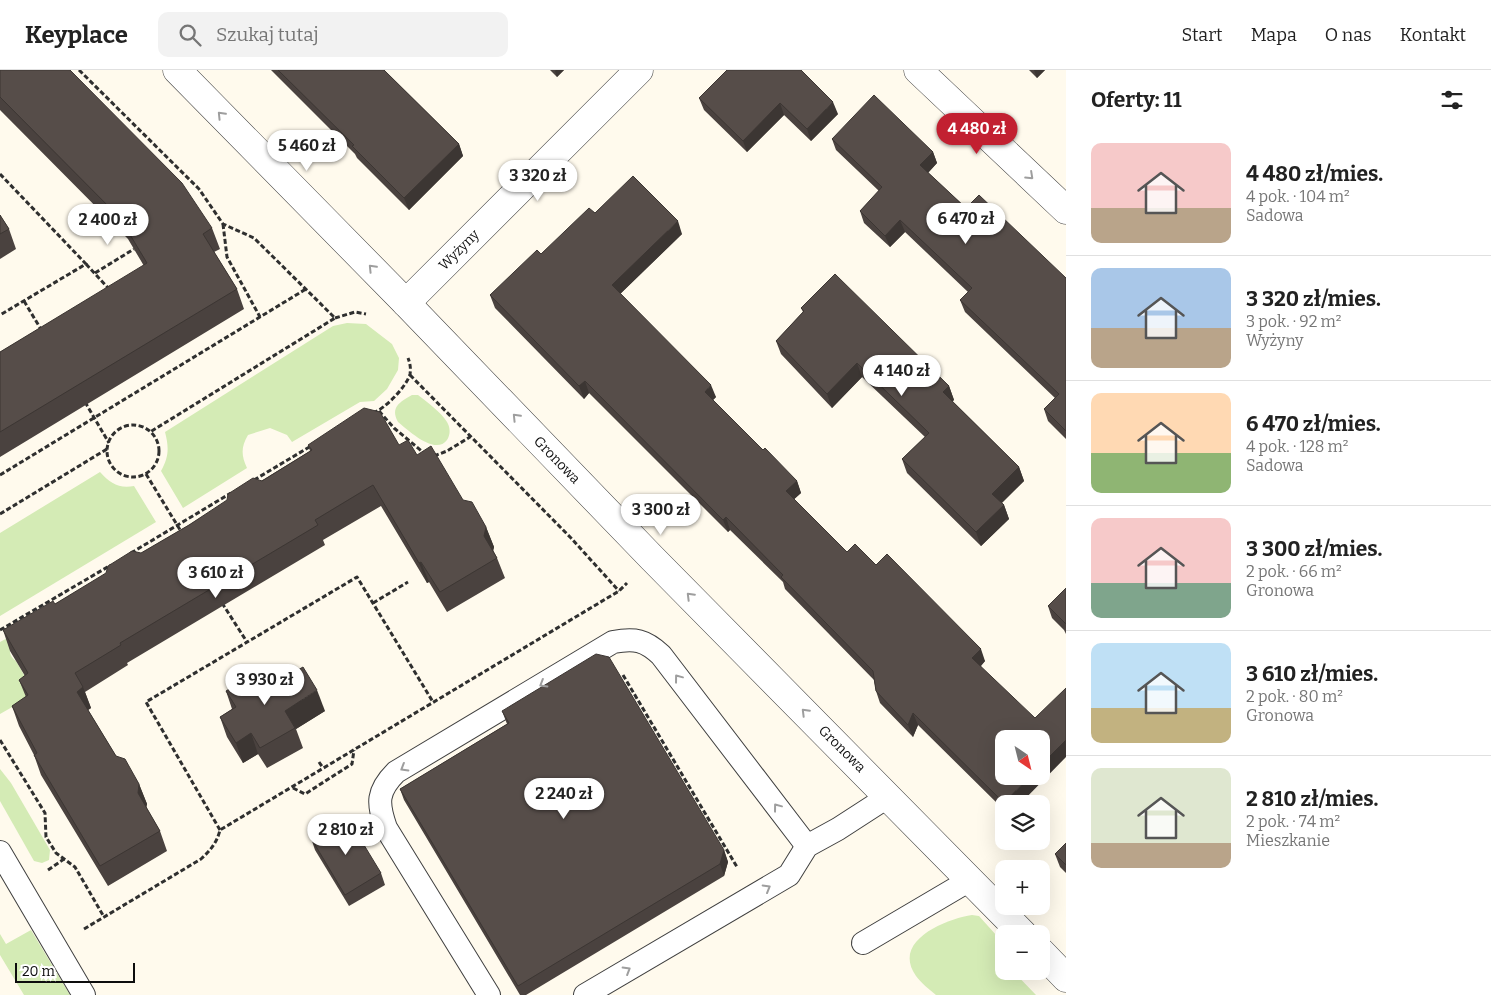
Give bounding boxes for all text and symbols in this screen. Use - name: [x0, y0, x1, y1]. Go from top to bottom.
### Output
- search box: [158, 12, 508, 57]
- text: Keyplace: [25, 21, 128, 49]
- icon: search: [176, 21, 204, 49]
- text: Szukaj tutaj: [216, 23, 319, 46]
- text: Start: [1181, 24, 1223, 46]
- text: Mapa: [1251, 24, 1297, 46]
- text: O nas: [1325, 24, 1372, 46]
- text: Kontakt: [1400, 24, 1466, 46]
- icon: filters: [1438, 86, 1466, 114]
- text: Oferty: 11: [1091, 87, 1182, 113]
- one-way arrow: [218, 112, 227, 121]
- pin: 4 480 zł: [925, 112, 1029, 155]
- text: 4 480 zł: [947, 119, 1007, 138]
- pin: 5 460 zł: [255, 129, 359, 172]
- text: 5 460 zł: [278, 136, 336, 155]
- pin: 3 320 zł: [486, 160, 590, 202]
- text: 4 480 zł/mies.: [1246, 161, 1383, 187]
- icon: home: [1131, 163, 1191, 223]
- text: 3 320 zł: [509, 166, 567, 185]
- one-way arrow: [1024, 170, 1033, 179]
- text: 4 pok. · 104 m²: [1246, 187, 1350, 206]
- pin: 6 470 zł: [914, 202, 1018, 245]
- pin: 2 400 zł: [56, 204, 160, 246]
- text: Sadowa: [1246, 206, 1304, 225]
- text: 6 470 zł: [937, 209, 995, 228]
- text: 2 400 zł: [79, 210, 137, 229]
- street label: Wyżyny: [435, 226, 483, 274]
- one-way arrow: [369, 265, 378, 274]
- text: 3 320 zł/mies.: [1246, 286, 1381, 312]
- icon: home: [1131, 288, 1191, 348]
- text: 3 pok. · 92 m²: [1246, 312, 1342, 331]
- text: Wyżyny: [1246, 331, 1304, 350]
- pin: 4 140 zł: [850, 354, 954, 397]
- text: 4 140 zł: [874, 361, 930, 380]
- text: 6 470 zł/mies.: [1246, 411, 1381, 437]
- icon: home: [1131, 413, 1191, 473]
- one-way arrow: [513, 414, 522, 423]
- street label: Gronowa: [530, 433, 584, 488]
- text: 4 pok. · 128 m²: [1246, 437, 1348, 456]
- text: Sadowa: [1246, 456, 1304, 475]
- pin: 3 300 zł: [609, 494, 713, 536]
- text: 3 300 zł: [632, 500, 690, 519]
- text: 3 300 zł/mies.: [1246, 536, 1382, 562]
- icon: home: [1131, 538, 1191, 598]
- pin: 3 610 zł: [164, 556, 268, 599]
- text: 2 pok. · 66 m²: [1246, 562, 1342, 581]
- text: 3 610 zł: [188, 563, 244, 582]
- text: Gronowa: [1246, 581, 1314, 600]
- one-way arrow: [687, 593, 696, 602]
- text: 3 610 zł/mies.: [1246, 661, 1378, 687]
- icon: home: [1131, 663, 1191, 723]
- pin: 3 930 zł: [213, 664, 317, 706]
- text: 3 930 zł: [236, 670, 294, 689]
- one-way arrow: [676, 675, 684, 684]
- one-way arrow: [540, 677, 549, 687]
- text: 2 pok. · 80 m²: [1246, 687, 1343, 706]
- text: Gronowa: [1246, 706, 1314, 725]
- one-way arrow: [802, 708, 811, 717]
- street label: Gronowa: [815, 722, 869, 776]
- north arrow: [995, 730, 1050, 785]
- map controls: [995, 730, 1050, 980]
- one-way arrow: [401, 761, 410, 771]
- pin: 2 240 zł: [512, 778, 616, 820]
- text: 2 240 zł: [535, 784, 593, 803]
- text: 2 810 zł/mies.: [1246, 786, 1378, 812]
- icon: home: [1131, 788, 1191, 848]
- button: layers: [995, 795, 1050, 850]
- one-way arrow: [774, 803, 783, 813]
- text: 2 pok. · 74 m²: [1246, 812, 1340, 831]
- pin: 2 810 zł: [294, 814, 398, 856]
- text: 2 810 zł: [318, 820, 374, 839]
- text: Mieszkanie: [1246, 831, 1330, 850]
- button: +: [995, 860, 1050, 915]
- one-way arrow: [761, 884, 770, 894]
- button: −: [995, 925, 1050, 980]
- scale bar: [15, 960, 135, 983]
- text: 20 m: [22, 963, 55, 980]
- one-way arrow: [621, 967, 630, 977]

